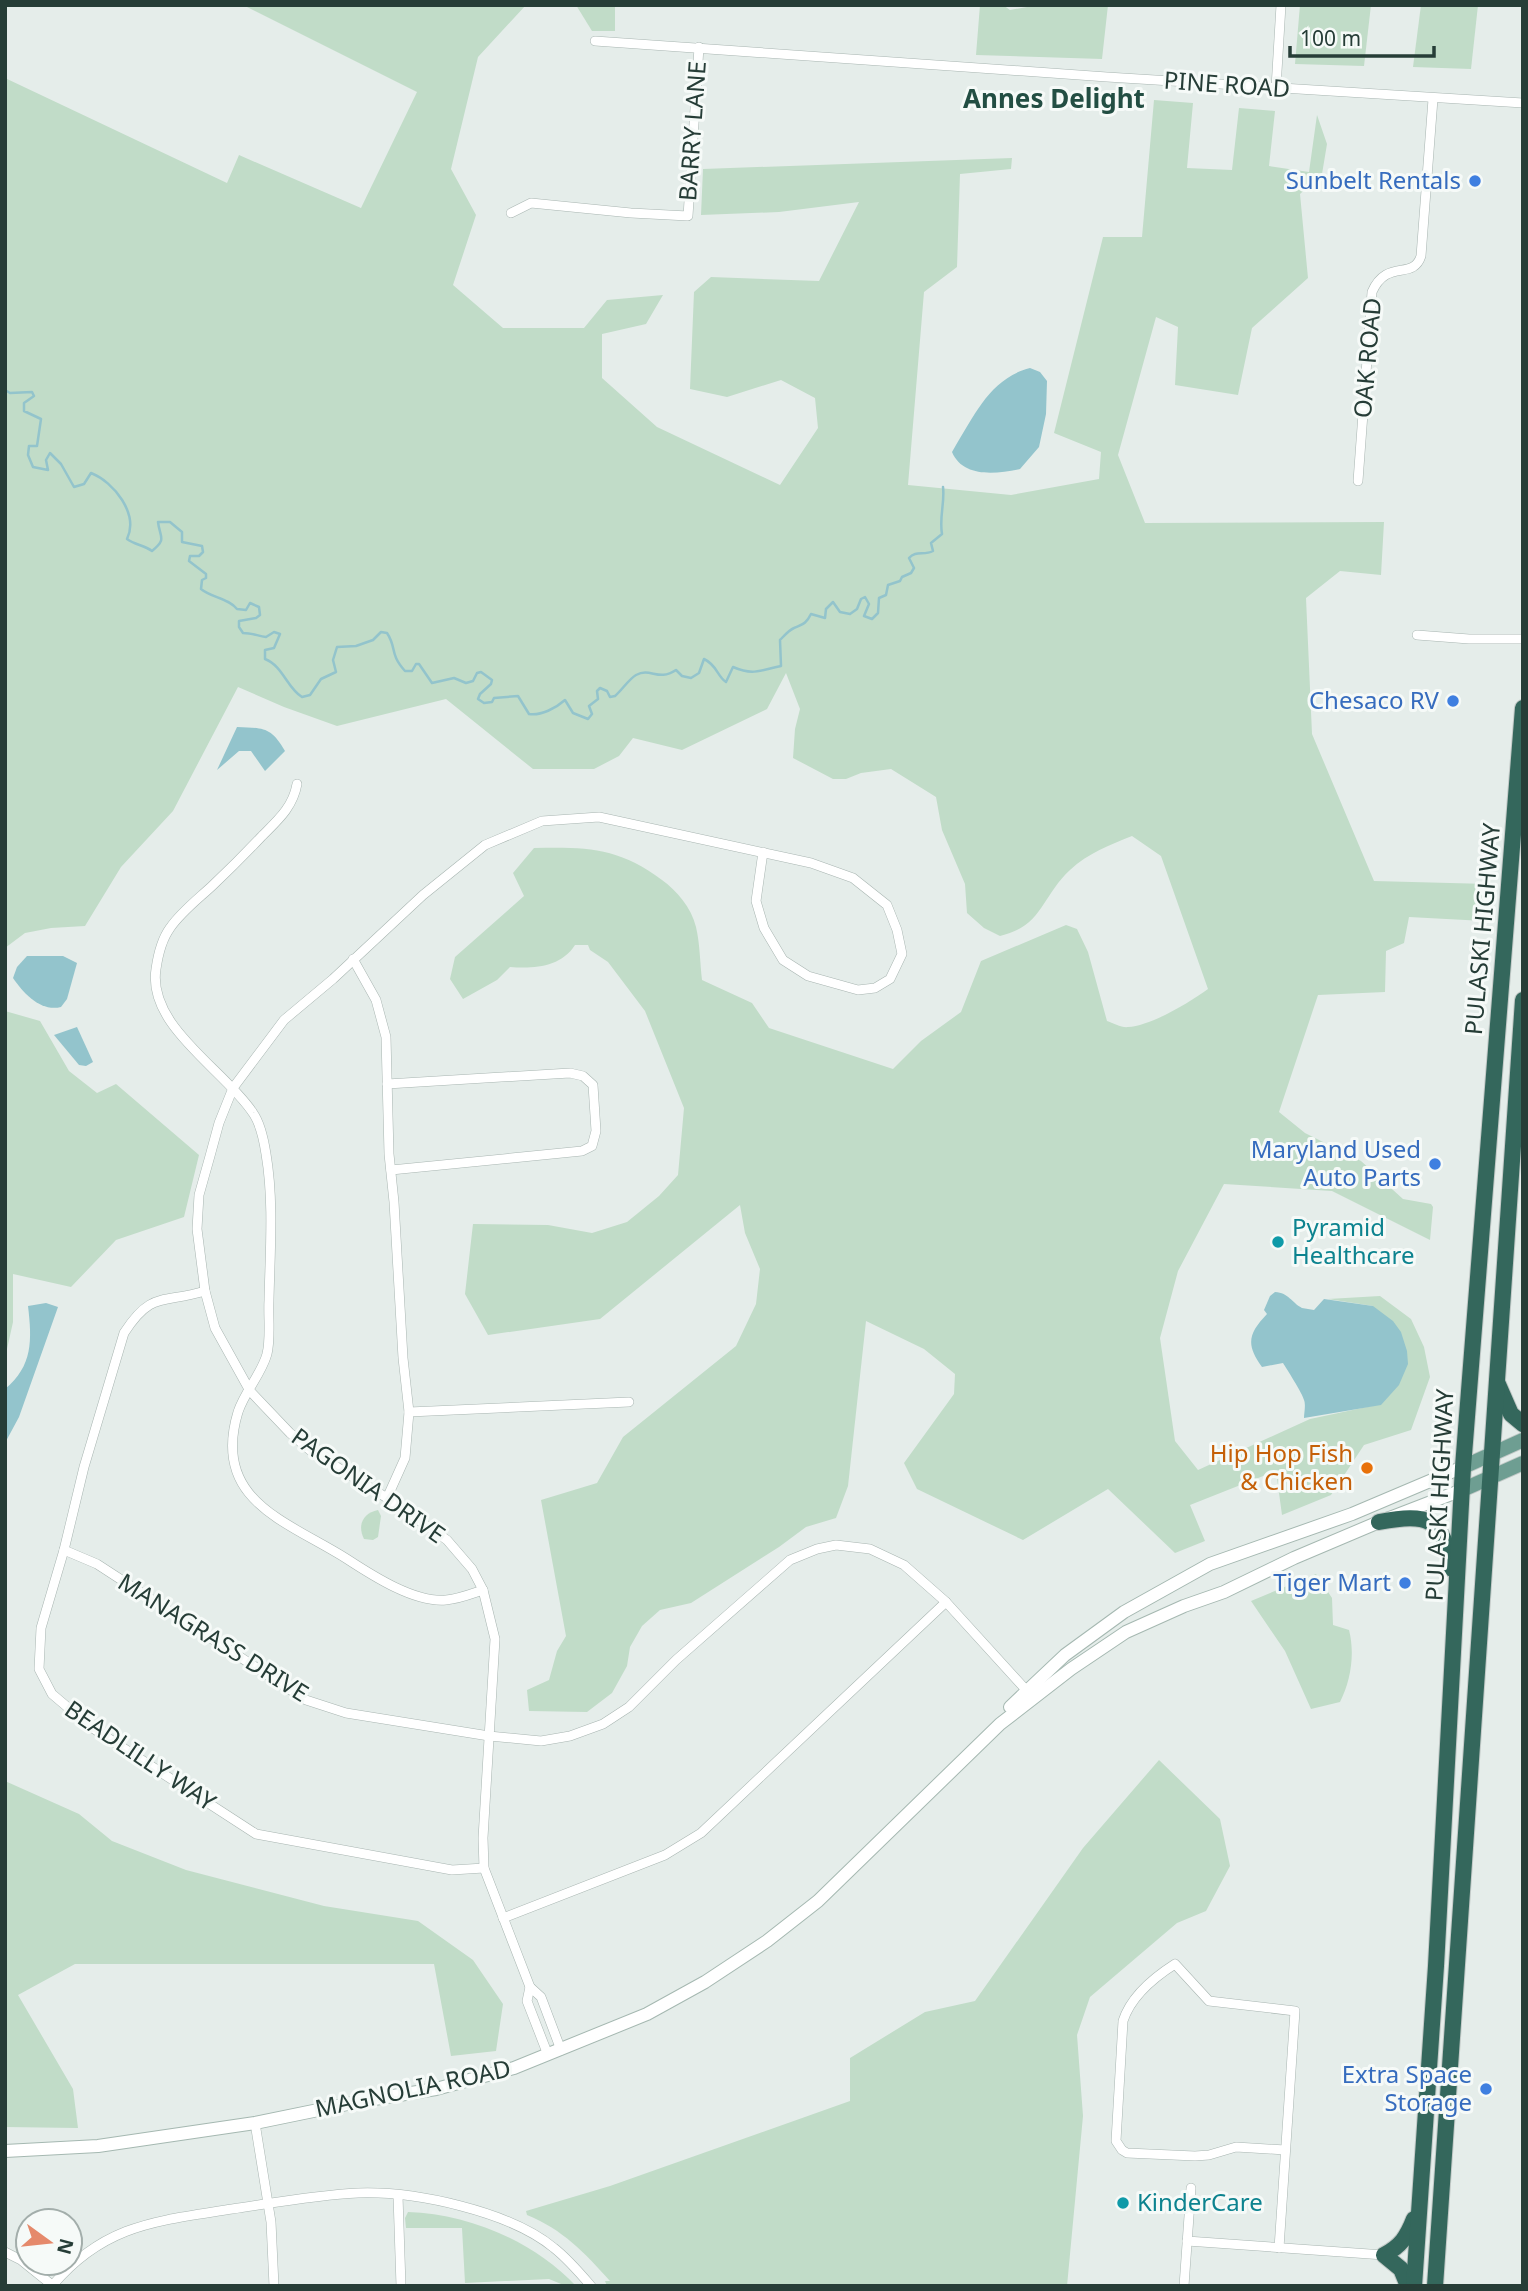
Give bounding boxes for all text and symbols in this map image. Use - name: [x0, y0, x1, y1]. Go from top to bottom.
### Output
- scale bar: [1290, 14, 1434, 58]
- text: 100 m: [1300, 24, 1361, 52]
- street label: BARRY LANE: [670, 60, 713, 202]
- street label: PINE ROAD: [1163, 63, 1291, 104]
- district label: Annes Delight: [963, 80, 1145, 116]
- place label: Sunbelt Rentals: [1286, 163, 1461, 196]
- marker: Sunbelt Rentals: [1467, 173, 1483, 189]
- street label: OAK ROAD: [1345, 296, 1388, 419]
- place label: Chesaco RV: [1309, 683, 1440, 716]
- marker: Chesaco RV: [1445, 693, 1461, 709]
- street label: PULASKI HIGHWAY: [1456, 821, 1507, 1036]
- place label: Maryland Used Auto Parts: [1251, 1132, 1421, 1193]
- marker: Maryland Used Auto Parts: [1427, 1156, 1443, 1172]
- place label: Pyramid Healthcare: [1292, 1210, 1414, 1271]
- marker: Pyramid Healthcare: [1270, 1234, 1286, 1250]
- street label: PULASKI HIGHWAY: [1416, 1388, 1461, 1602]
- street label: PAGONIA DRIVE: [285, 1419, 452, 1550]
- place label: Hip Hop Fish & Chicken: [1210, 1436, 1353, 1497]
- marker: Hip Hop Fish & Chicken: [1359, 1460, 1375, 1476]
- street label: MANAGRASS DRIVE: [112, 1565, 315, 1709]
- place label: Tiger Mart: [1273, 1565, 1391, 1598]
- marker: Tiger Mart: [1397, 1575, 1413, 1591]
- street label: BEADLILLY WAY: [59, 1692, 223, 1818]
- street label: MAGNOLIA ROAD: [312, 2051, 514, 2124]
- place label: Extra Space Storage: [1342, 2057, 1472, 2118]
- marker: Extra Space Storage: [1478, 2081, 1494, 2097]
- place label: KinderCare: [1137, 2185, 1263, 2218]
- marker: KinderCare: [1115, 2195, 1131, 2211]
- north arrow: [14, 2207, 84, 2277]
- text: N: [51, 2236, 80, 2257]

